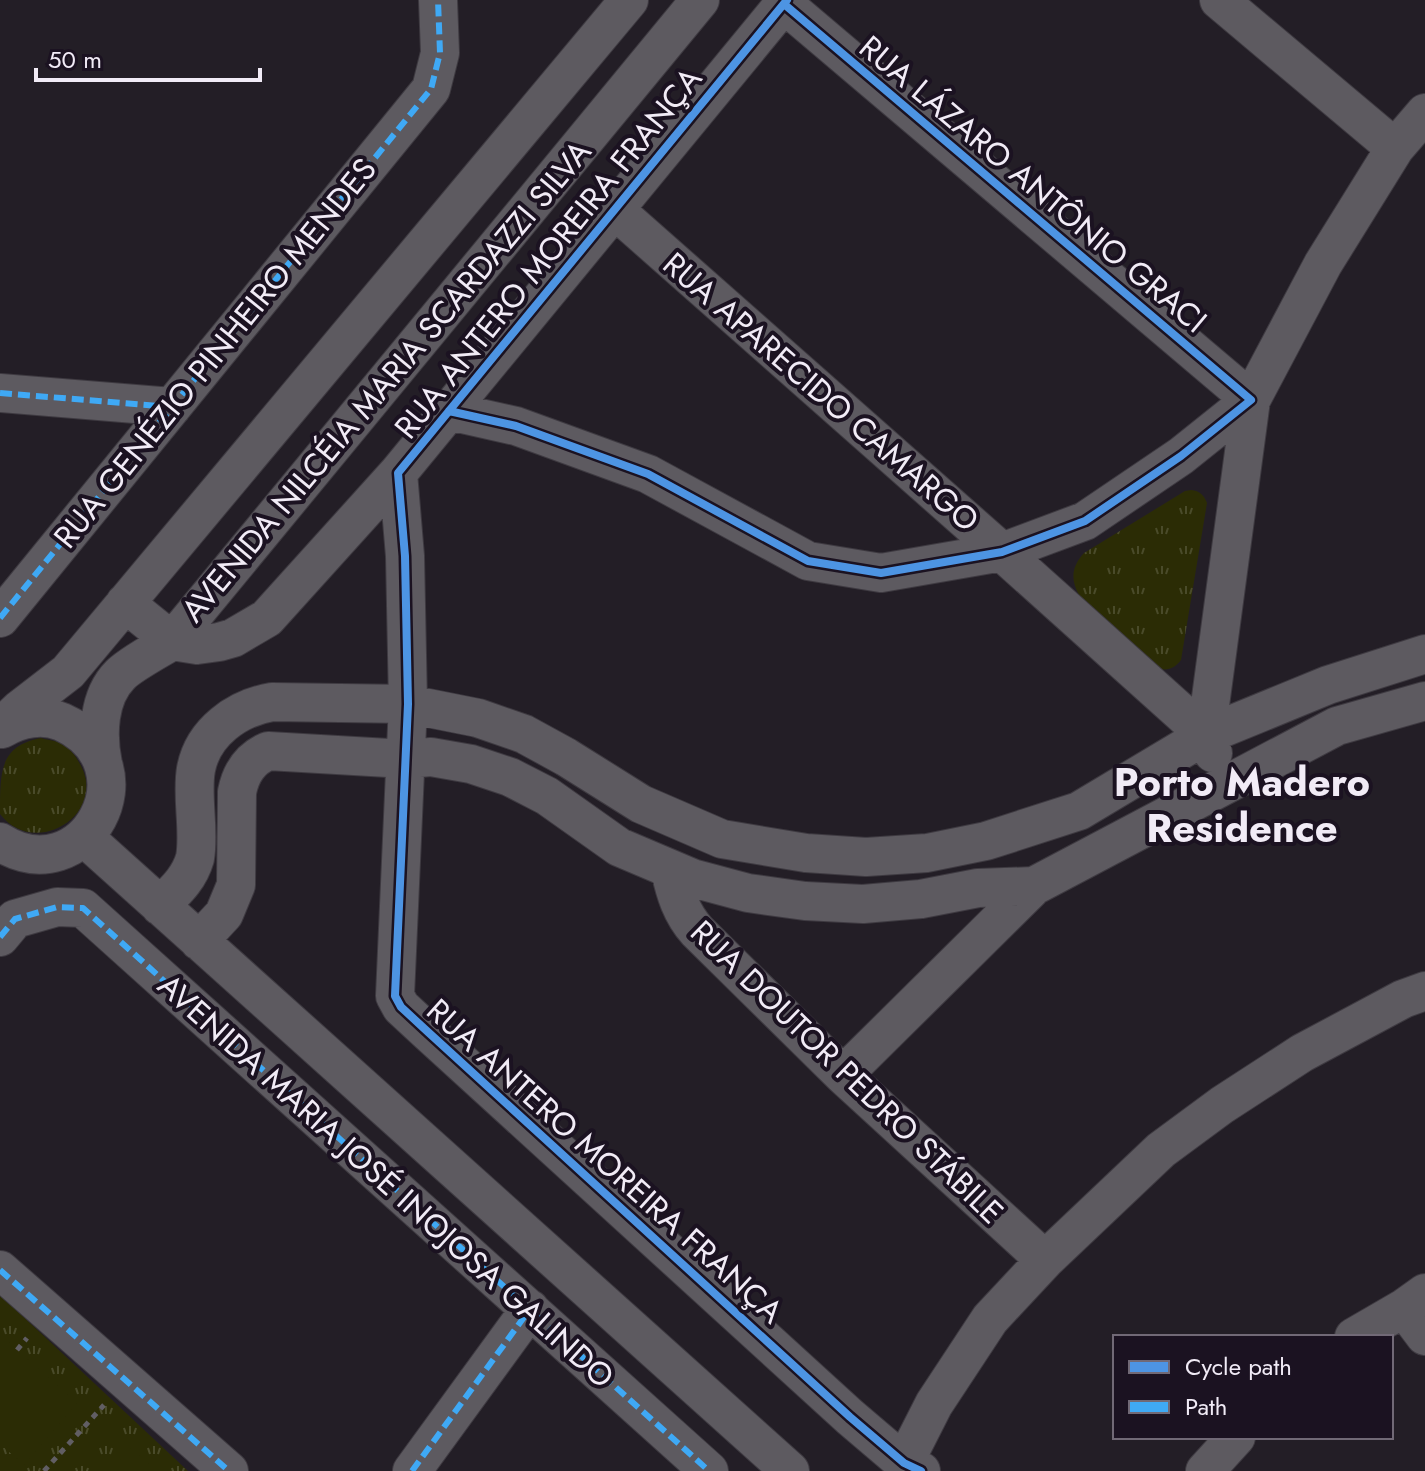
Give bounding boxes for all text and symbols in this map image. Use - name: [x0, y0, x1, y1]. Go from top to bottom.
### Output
- street label: RUA LÁZARO ANTÔNIO GRACI: [849, 25, 1217, 343]
- scale bar: [36, 32, 260, 82]
- text: 50 m: [48, 42, 102, 77]
- street label: RUA ANTERO MOREIRA FRANÇA: [384, 57, 712, 449]
- street label: AVENIDA NILCÉIA MARIA SCARDAZZI SILVA: [170, 130, 602, 632]
- street label: RUA GENÉZIO PINHEIRO MENDES: [43, 148, 387, 558]
- street label: RUA APARECIDO CAMARGO: [653, 242, 989, 542]
- district label: Porto Madero Residence: [1114, 753, 1370, 857]
- street label: RUA DOUTOR PEDRO STÁBILE: [680, 910, 1014, 1234]
- street label: AVENIDA MARIA JOSÉ INOJOSA GALINDO: [148, 963, 624, 1399]
- street label: RUA ANTERO MOREIRA FRANÇA: [416, 988, 794, 1334]
- legend: [1113, 1335, 1393, 1439]
- text: Cycle path: [1185, 1349, 1292, 1384]
- text: Path: [1185, 1389, 1227, 1424]

